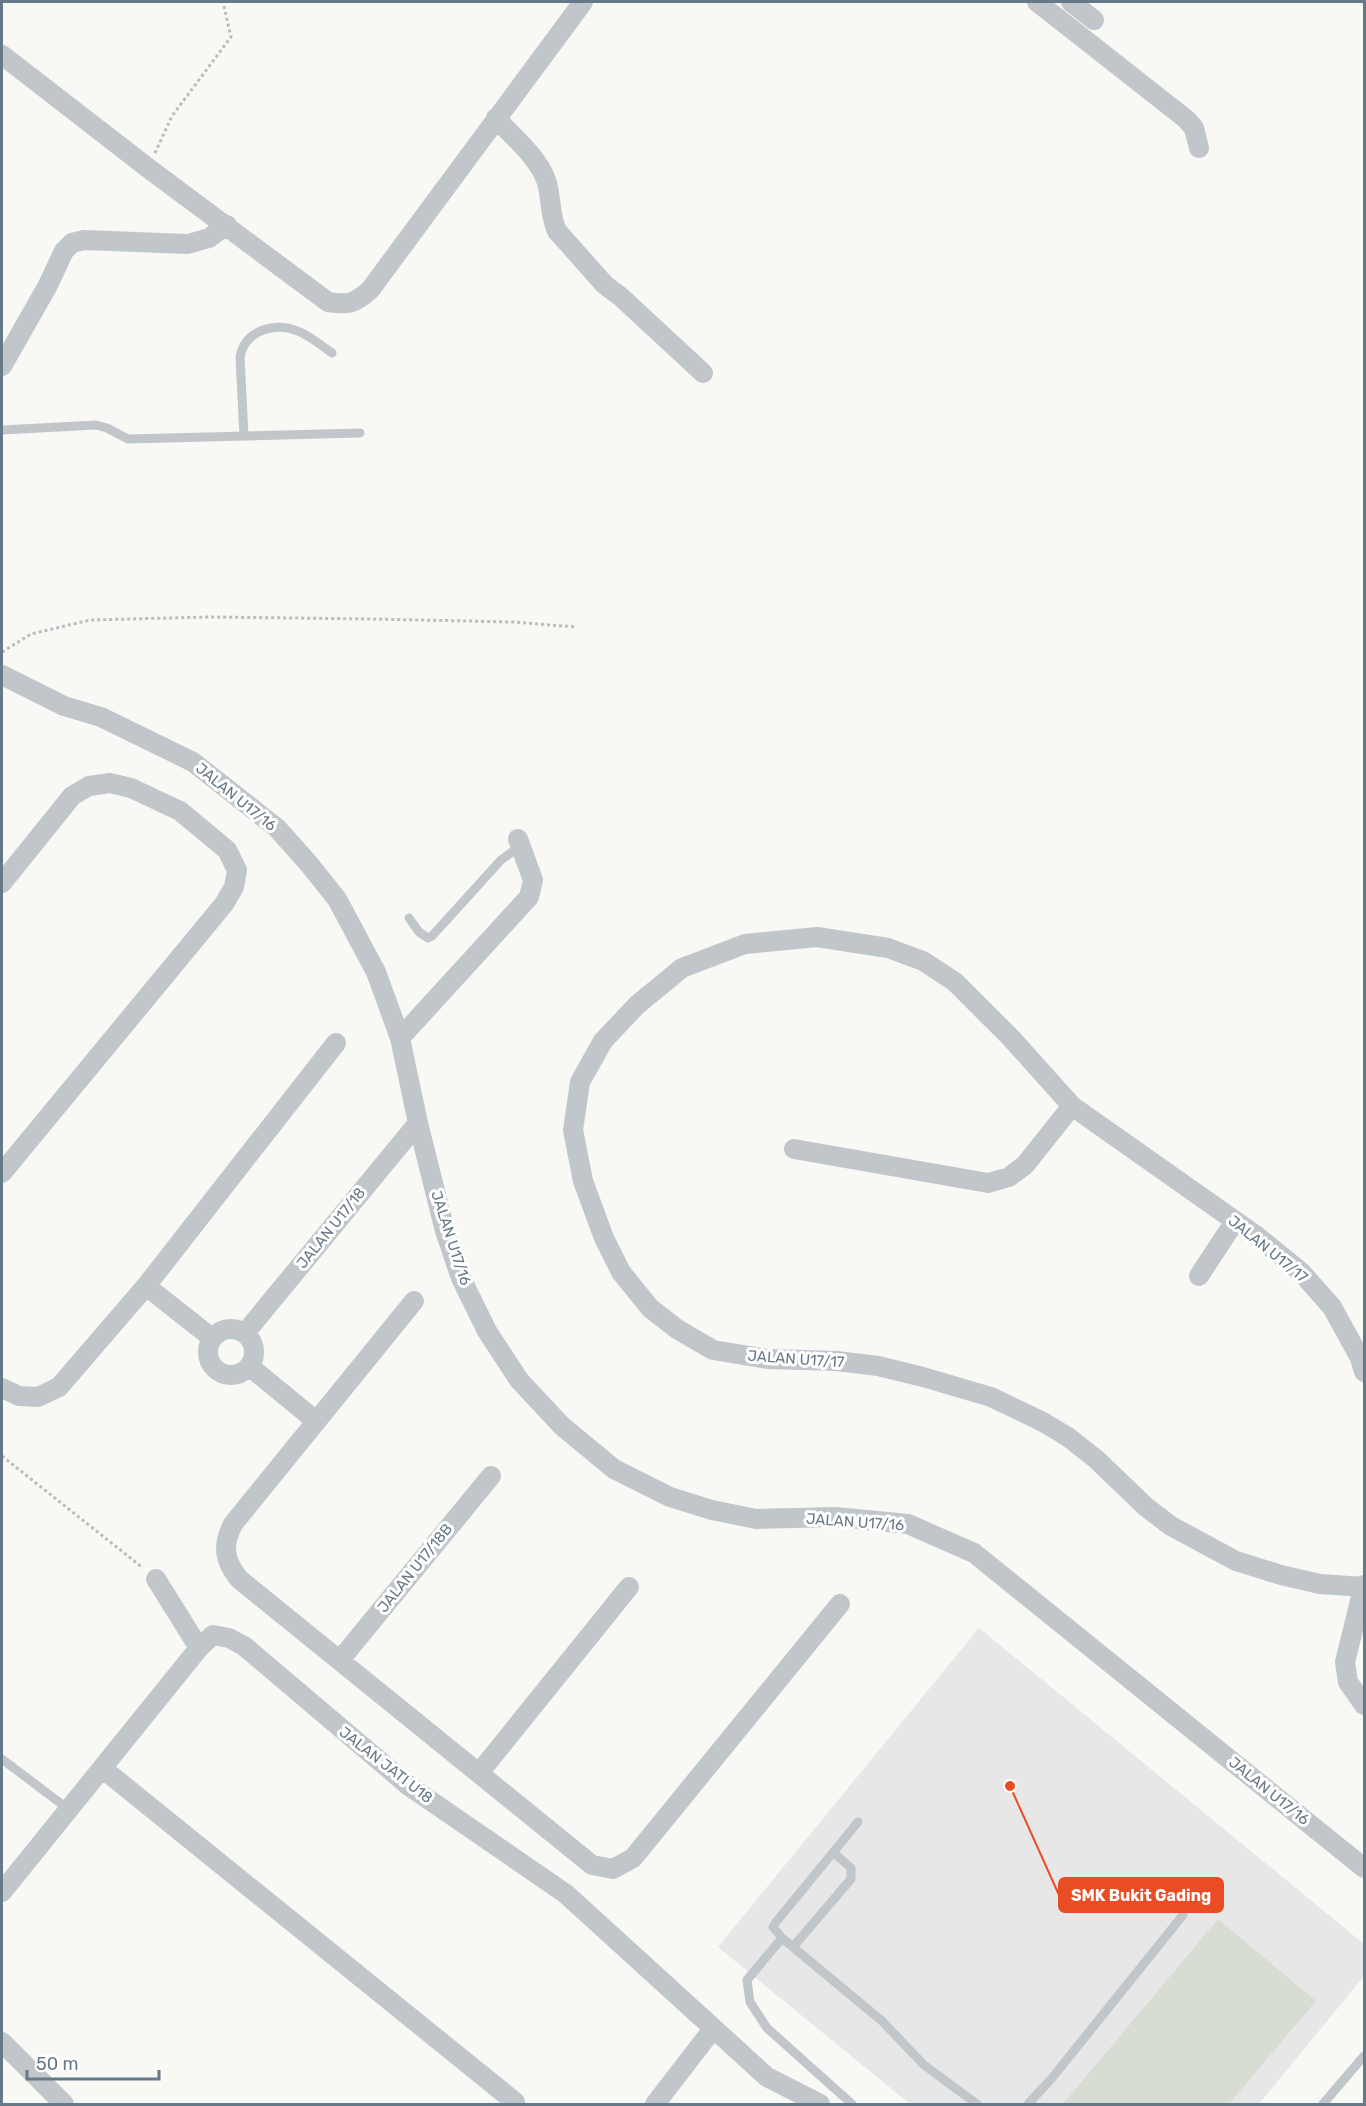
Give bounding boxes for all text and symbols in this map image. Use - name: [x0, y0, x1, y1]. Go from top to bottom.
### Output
- street label: JALAN U17/16: [192, 759, 280, 835]
- street label: JALAN U17/18: [293, 1184, 369, 1272]
- street label: JALAN U17/16: [427, 1188, 475, 1288]
- street label: JALAN U17/17: [1225, 1212, 1312, 1287]
- street label: JALAN U17/17: [747, 1347, 845, 1371]
- street label: JALAN U17/16: [805, 1510, 905, 1534]
- street label: JALAN U17/18B: [374, 1520, 456, 1616]
- street label: JALAN JATI U18: [336, 1723, 436, 1807]
- street label: JALAN U17/16: [1225, 1753, 1313, 1829]
- callout: SMK Bukit Gading: [1059, 1878, 1223, 1912]
- text: SMK Bukit Gading: [1071, 1886, 1211, 1905]
- scale bar: [27, 2043, 159, 2081]
- text: 50 m: [36, 2053, 79, 2075]

